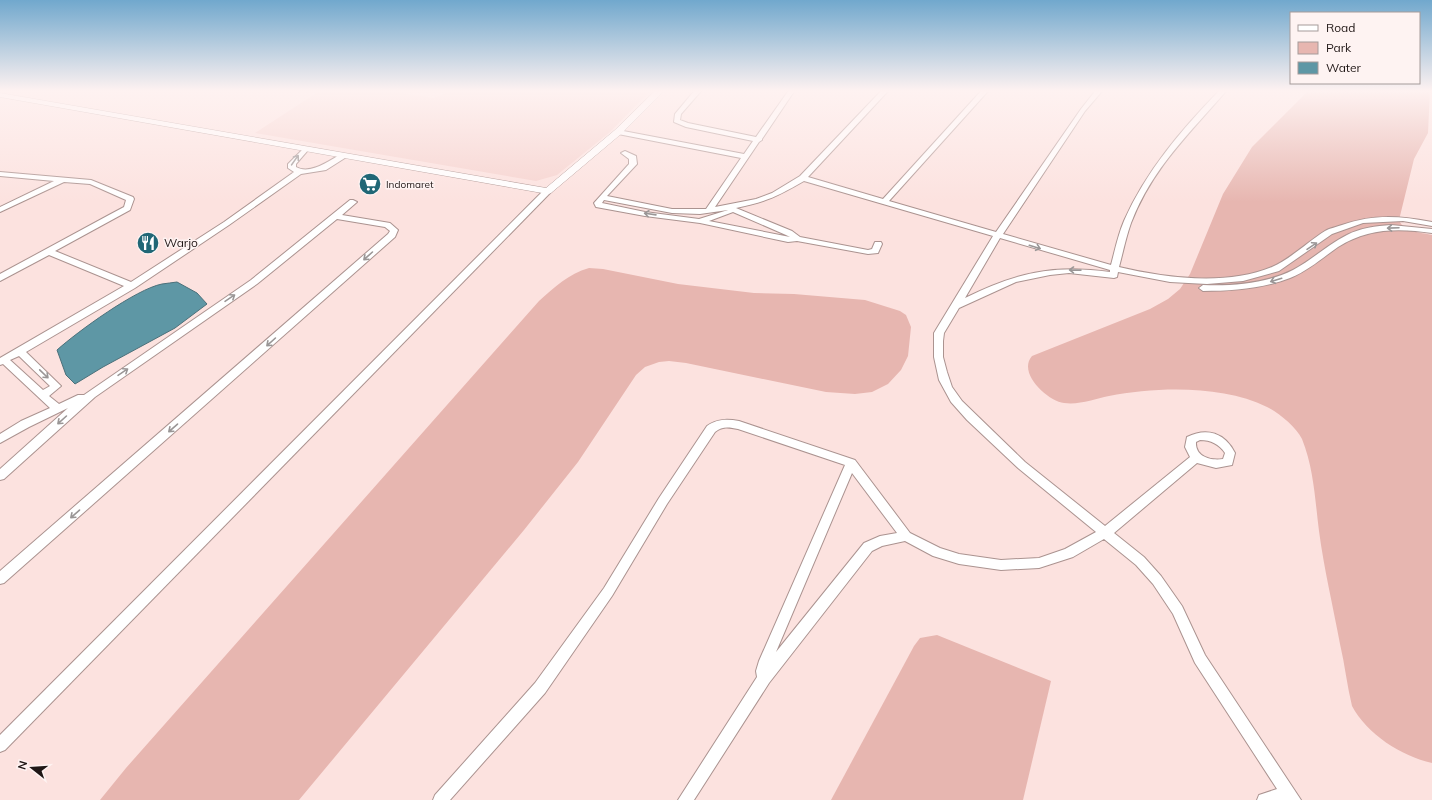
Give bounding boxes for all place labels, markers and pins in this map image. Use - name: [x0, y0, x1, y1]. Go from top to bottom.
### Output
- supermarket icon: Indomaret: [357, 171, 383, 197]
- place label: Indomaret: [386, 178, 434, 191]
- restaurant icon: Warjo: [135, 230, 161, 256]
- place label: Warjo: [164, 235, 198, 250]

